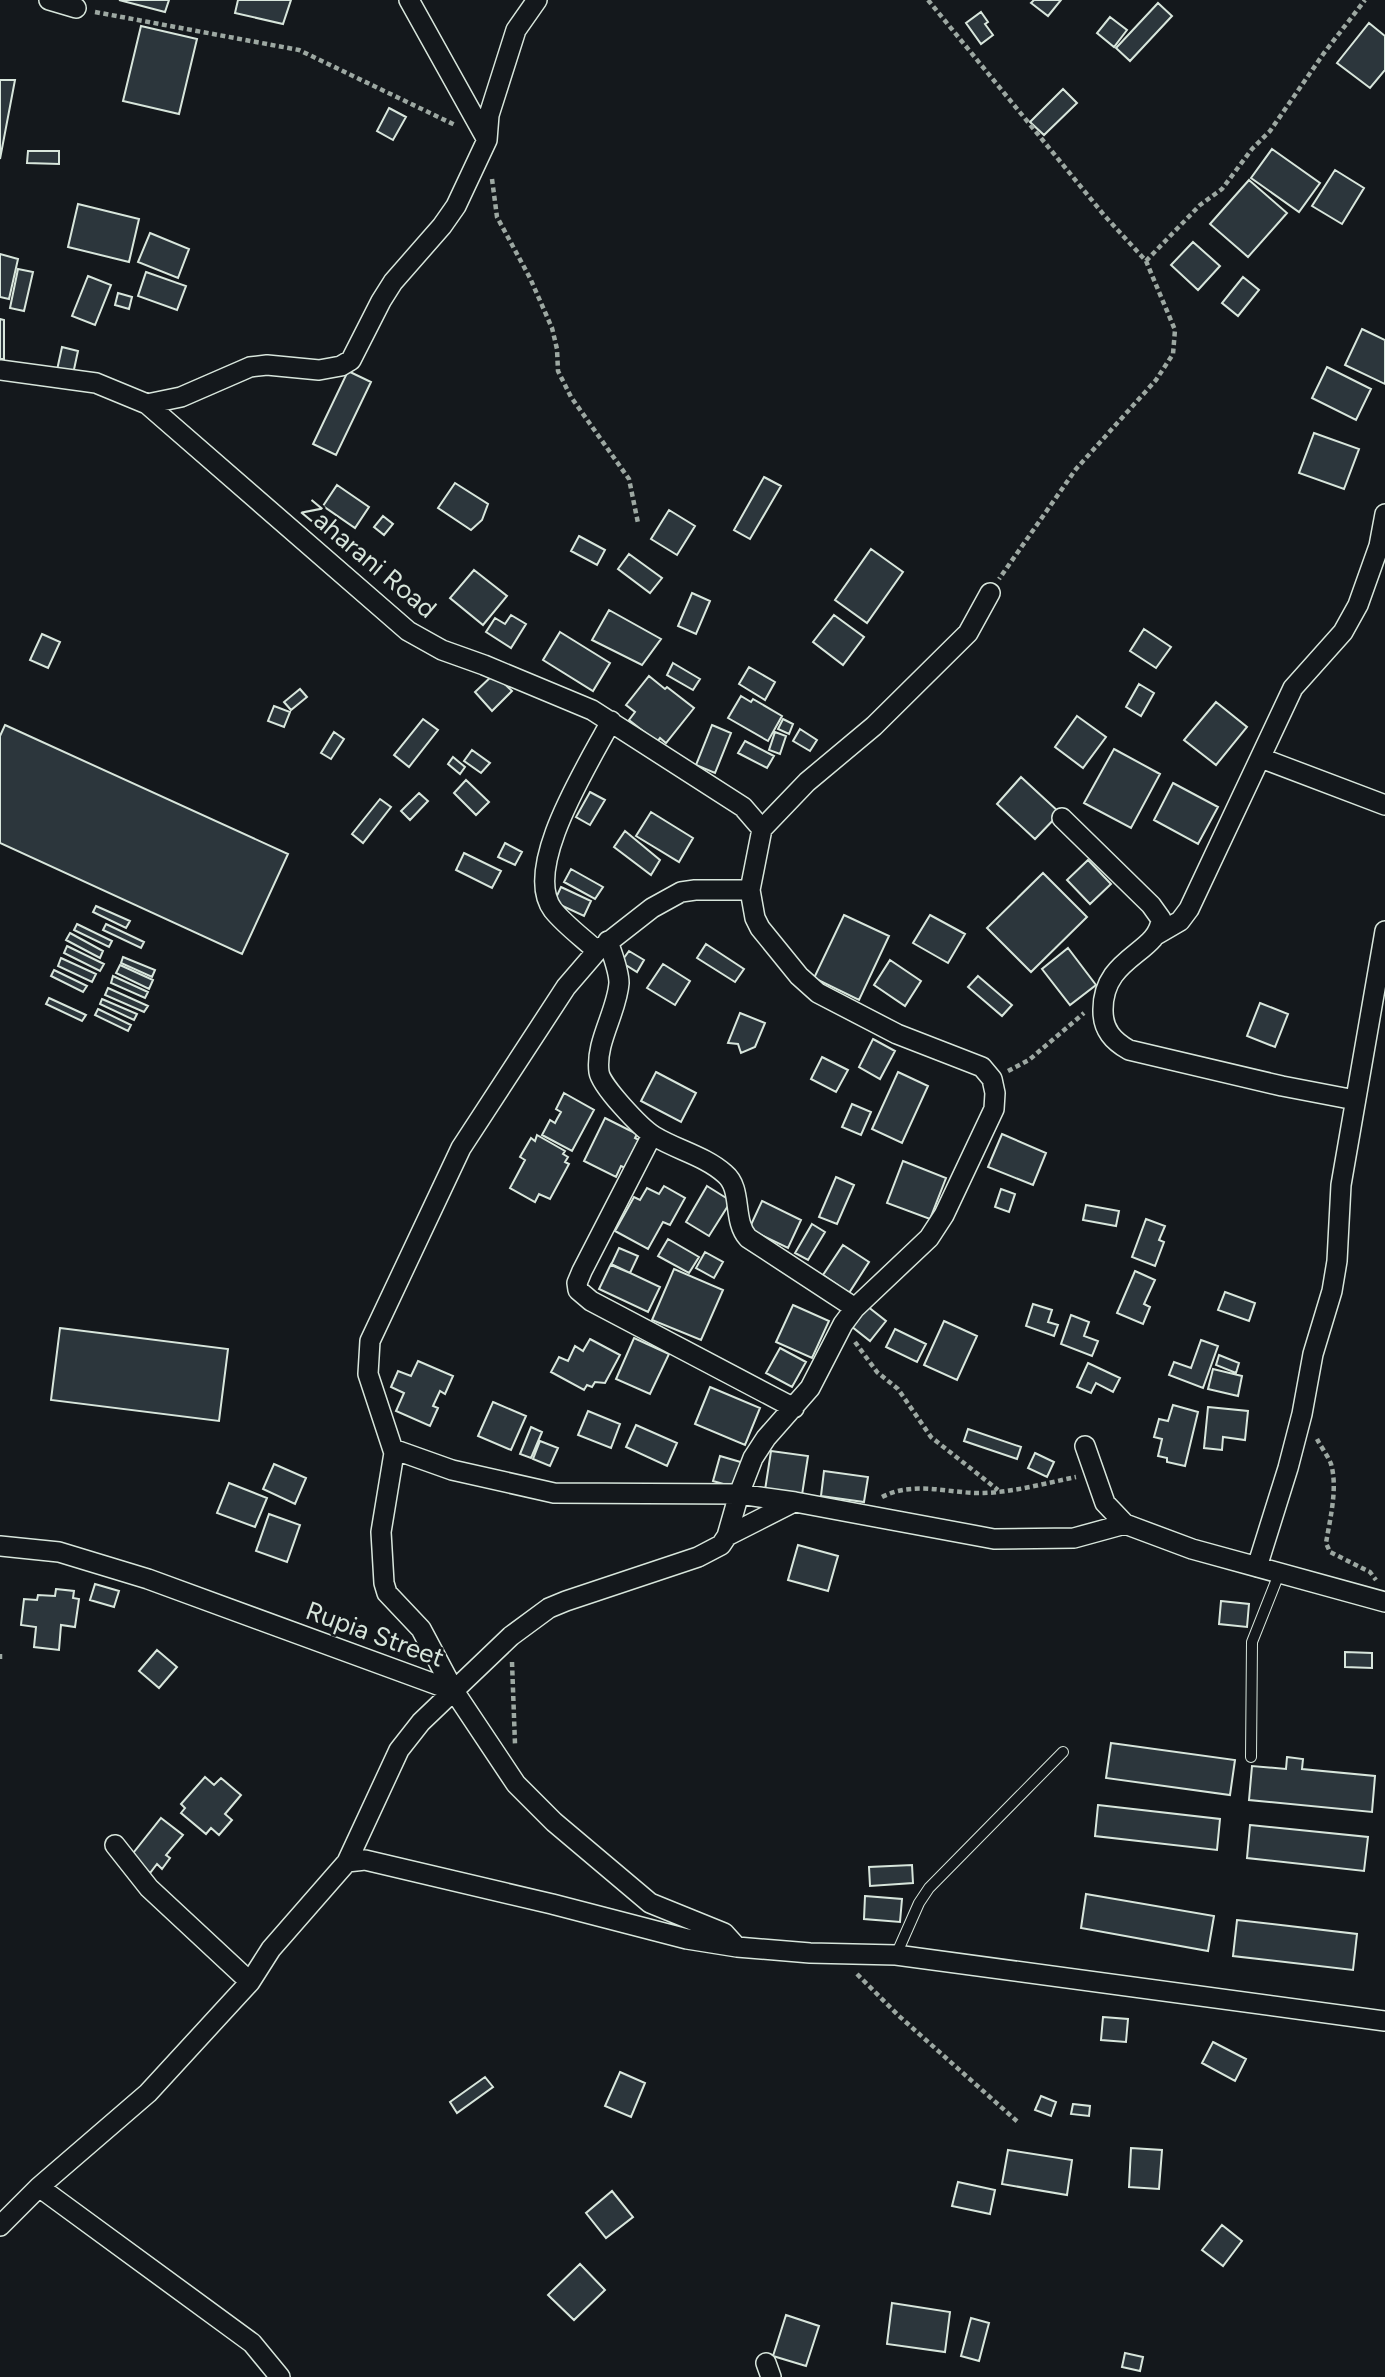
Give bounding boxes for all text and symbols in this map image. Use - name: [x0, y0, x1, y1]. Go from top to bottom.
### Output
- street label: Zaharani Road: [295, 493, 443, 625]
- street label: Rupia Street: [302, 1594, 449, 1674]

